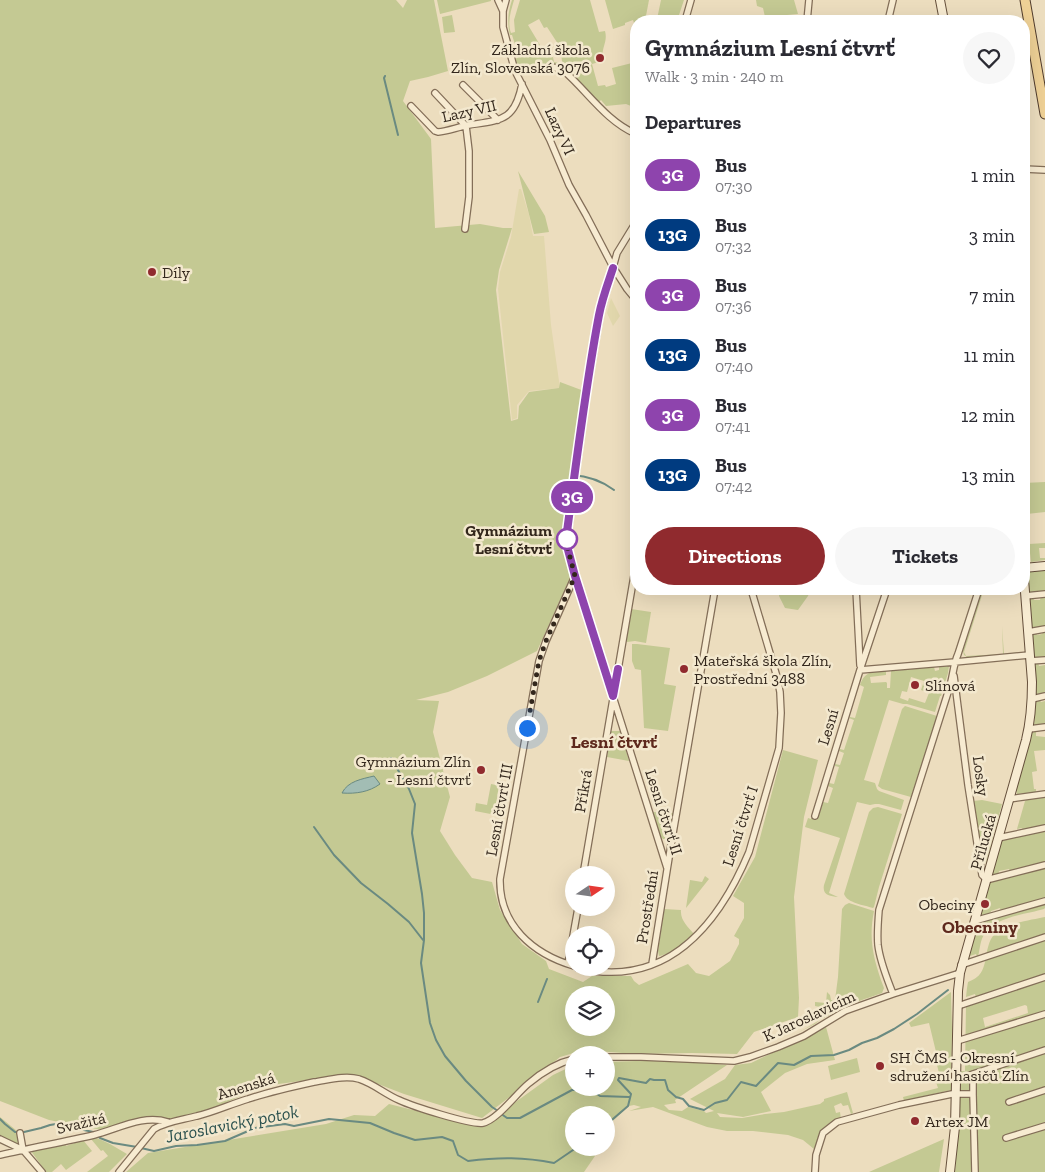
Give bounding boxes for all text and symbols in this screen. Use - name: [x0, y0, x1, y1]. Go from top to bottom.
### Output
- button: heart: [963, 32, 1015, 84]
- text: Gymnázium Lesní čtvrť: [645, 33, 895, 62]
- place label: Základní škola Zlín, Slovenská 3076: [451, 40, 590, 77]
- marker: Základní škola Zlín, Slovenská 3076: [594, 52, 606, 64]
- text: Walk · 3 min · 240 m: [645, 67, 784, 86]
- street label: Lazy VII: [440, 96, 498, 126]
- street label: Lazy VI: [541, 104, 579, 158]
- text: Departures: [645, 111, 741, 134]
- text: Bus: [715, 154, 747, 177]
- text: 3G: [662, 164, 683, 186]
- text: 1 min: [971, 164, 1015, 187]
- text: 07:30: [715, 177, 752, 196]
- text: Bus: [715, 214, 747, 237]
- text: 13G: [658, 224, 687, 246]
- text: 3 min: [969, 224, 1015, 247]
- text: 07:32: [715, 237, 751, 256]
- place label: Díly: [162, 263, 191, 282]
- marker: Díly: [146, 266, 158, 278]
- text: Bus: [715, 274, 747, 297]
- text: 3G: [662, 284, 683, 306]
- text: 7 min: [969, 284, 1015, 307]
- text: 07:36: [715, 297, 752, 316]
- text: Bus: [715, 334, 747, 357]
- text: 13G: [658, 344, 687, 366]
- text: 11 min: [963, 344, 1015, 367]
- text: 07:40: [715, 357, 753, 376]
- text: Bus: [715, 394, 747, 417]
- text: 3G: [662, 404, 683, 426]
- text: 12 min: [961, 404, 1015, 427]
- text: 07:41: [715, 417, 750, 436]
- text: Bus: [715, 454, 747, 477]
- text: 13G: [658, 464, 687, 486]
- text: 13 min: [961, 464, 1015, 487]
- text: 07:42: [715, 477, 752, 496]
- line badge: 3G: [550, 481, 594, 513]
- text: 3G: [561, 486, 583, 508]
- place label: Gymnázium Lesní čtvrť: [465, 521, 553, 558]
- button: Directions: [645, 527, 825, 585]
- button: Tickets: [835, 527, 1015, 585]
- marker: Gymnázium Lesní čtvrť: [556, 528, 578, 550]
- place label: Mateřská škola Zlín, Prostřední 3488: [694, 651, 832, 688]
- marker: Mateřská škola Zlín, Prostřední 3488: [678, 663, 690, 675]
- place label: Slínová: [925, 676, 976, 695]
- marker: Slínová: [909, 679, 921, 691]
- street label: Lesní: [814, 706, 843, 747]
- your location: [515, 716, 540, 741]
- district label: Lesní čtvrť: [571, 731, 658, 753]
- place label: Gymnázium Zlín - Lesní čtvrť: [356, 752, 472, 789]
- street label: Losky: [969, 755, 993, 798]
- street label: Lesní čtvrť III: [482, 762, 516, 858]
- marker: Gymnázium Zlín - Lesní čtvrť: [475, 764, 487, 776]
- street label: Lesní čtvrť II: [641, 767, 687, 857]
- street label: Příkrá: [570, 768, 596, 814]
- street label: Lesní čtvrť I: [718, 783, 762, 869]
- street label: Přílucká: [966, 812, 1000, 872]
- north arrow: [565, 866, 615, 916]
- map controls: [565, 866, 615, 1156]
- street label: Prostřední: [632, 869, 662, 945]
- place label: Obeciny: [919, 895, 976, 914]
- marker: Obeciny: [979, 898, 991, 910]
- district label: Obecniny: [942, 916, 1018, 938]
- button: locate: [565, 926, 615, 976]
- button: layers: [565, 986, 615, 1036]
- street label: K Jaroslavicím: [760, 986, 858, 1046]
- button: +: [565, 1046, 615, 1096]
- place label: SH ČMS - Okresní sdružení hasičů Zlín: [890, 1048, 1030, 1085]
- marker: SH ČMS - Okresní sdružení hasičů Zlín: [874, 1060, 886, 1072]
- street label: Anenská: [215, 1068, 277, 1104]
- water label: Jaroslavický potok: [163, 1100, 300, 1148]
- button: −: [565, 1106, 615, 1156]
- street label: Svažitá: [55, 1108, 108, 1138]
- place label: Artex JM: [925, 1112, 988, 1131]
- marker: Artex JM: [909, 1115, 921, 1127]

